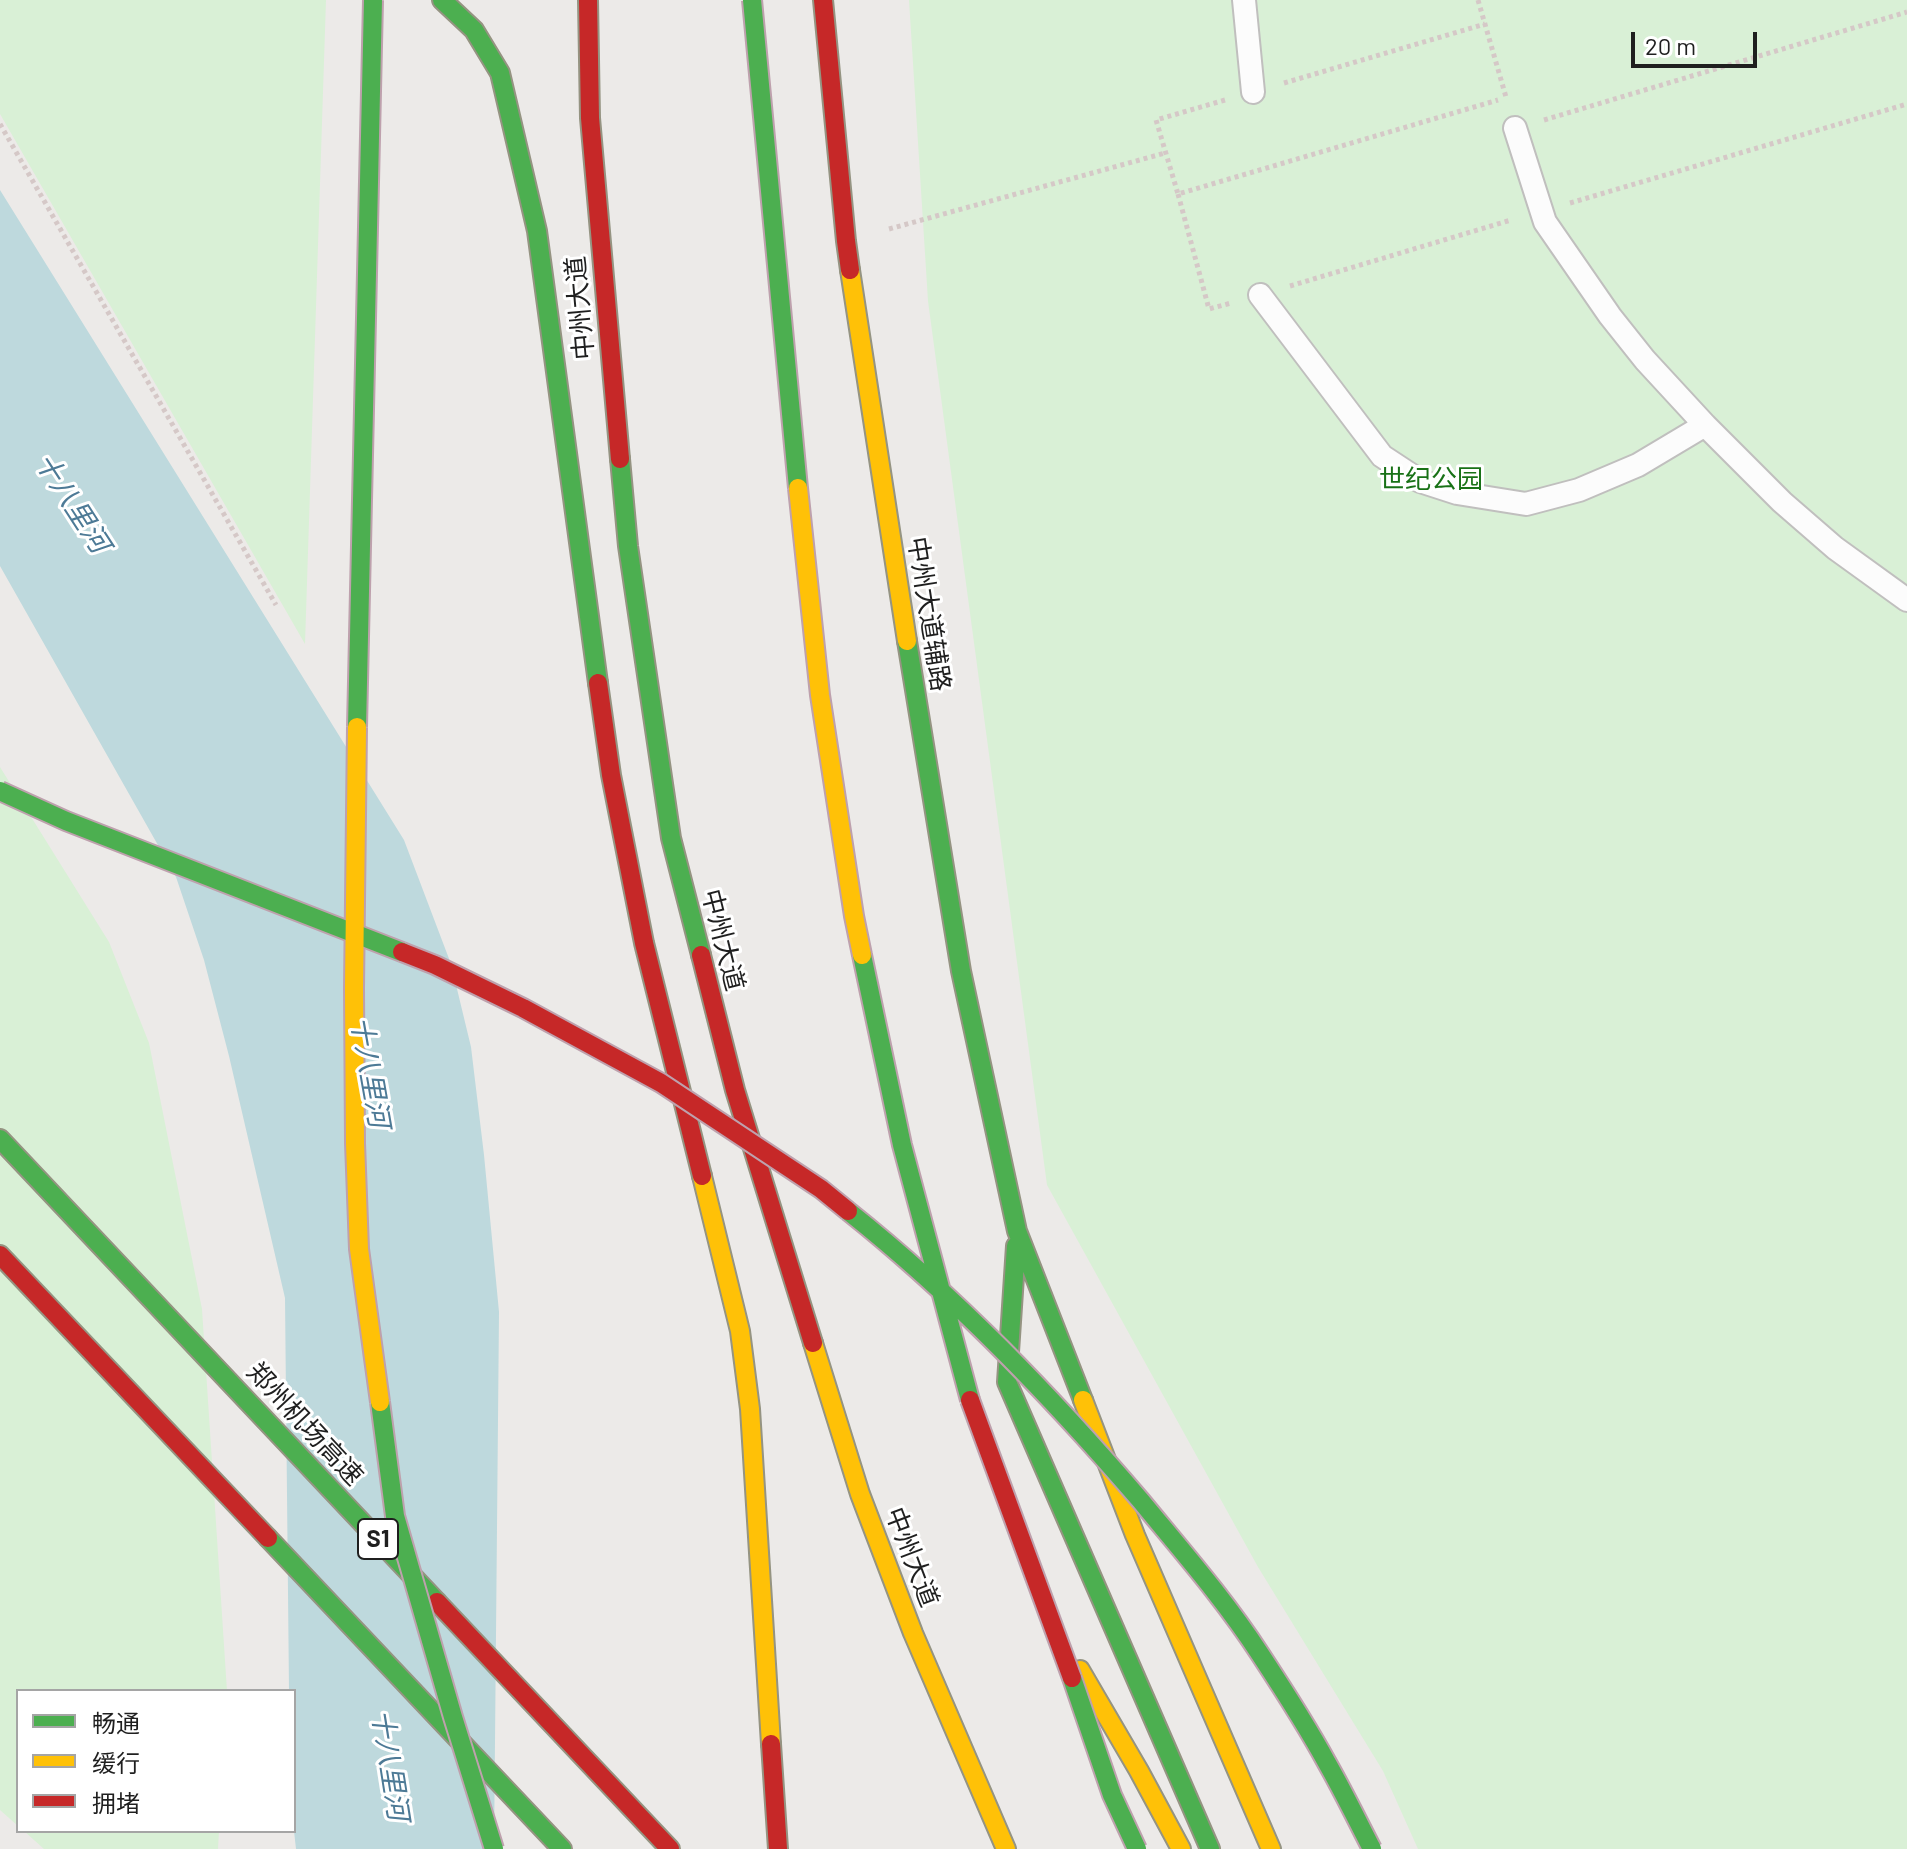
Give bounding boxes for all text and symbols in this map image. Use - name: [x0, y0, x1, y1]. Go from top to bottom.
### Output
- scale bar: [1635, 16, 1761, 66]
- text: 20 m: [1645, 31, 1696, 60]
- street label: 中州大道: [560, 255, 600, 361]
- water label: 十八里河: [27, 447, 117, 559]
- park label: 世纪公园: [1379, 463, 1483, 495]
- street label: 中州大道辅路: [901, 535, 957, 693]
- street label: 中州大道: [695, 886, 751, 994]
- water label: 十八里河: [344, 1014, 396, 1130]
- street label: 郑州机场高速: [240, 1356, 370, 1492]
- street label: 中州大道: [879, 1503, 945, 1611]
- road number: S1: [358, 1519, 398, 1559]
- legend: [16, 1689, 296, 1833]
- water label: 十八里河: [365, 1707, 415, 1823]
- text: 畅通: [92, 1708, 140, 1737]
- text: 缓行: [92, 1748, 140, 1777]
- text: 拥堵: [92, 1788, 140, 1817]

